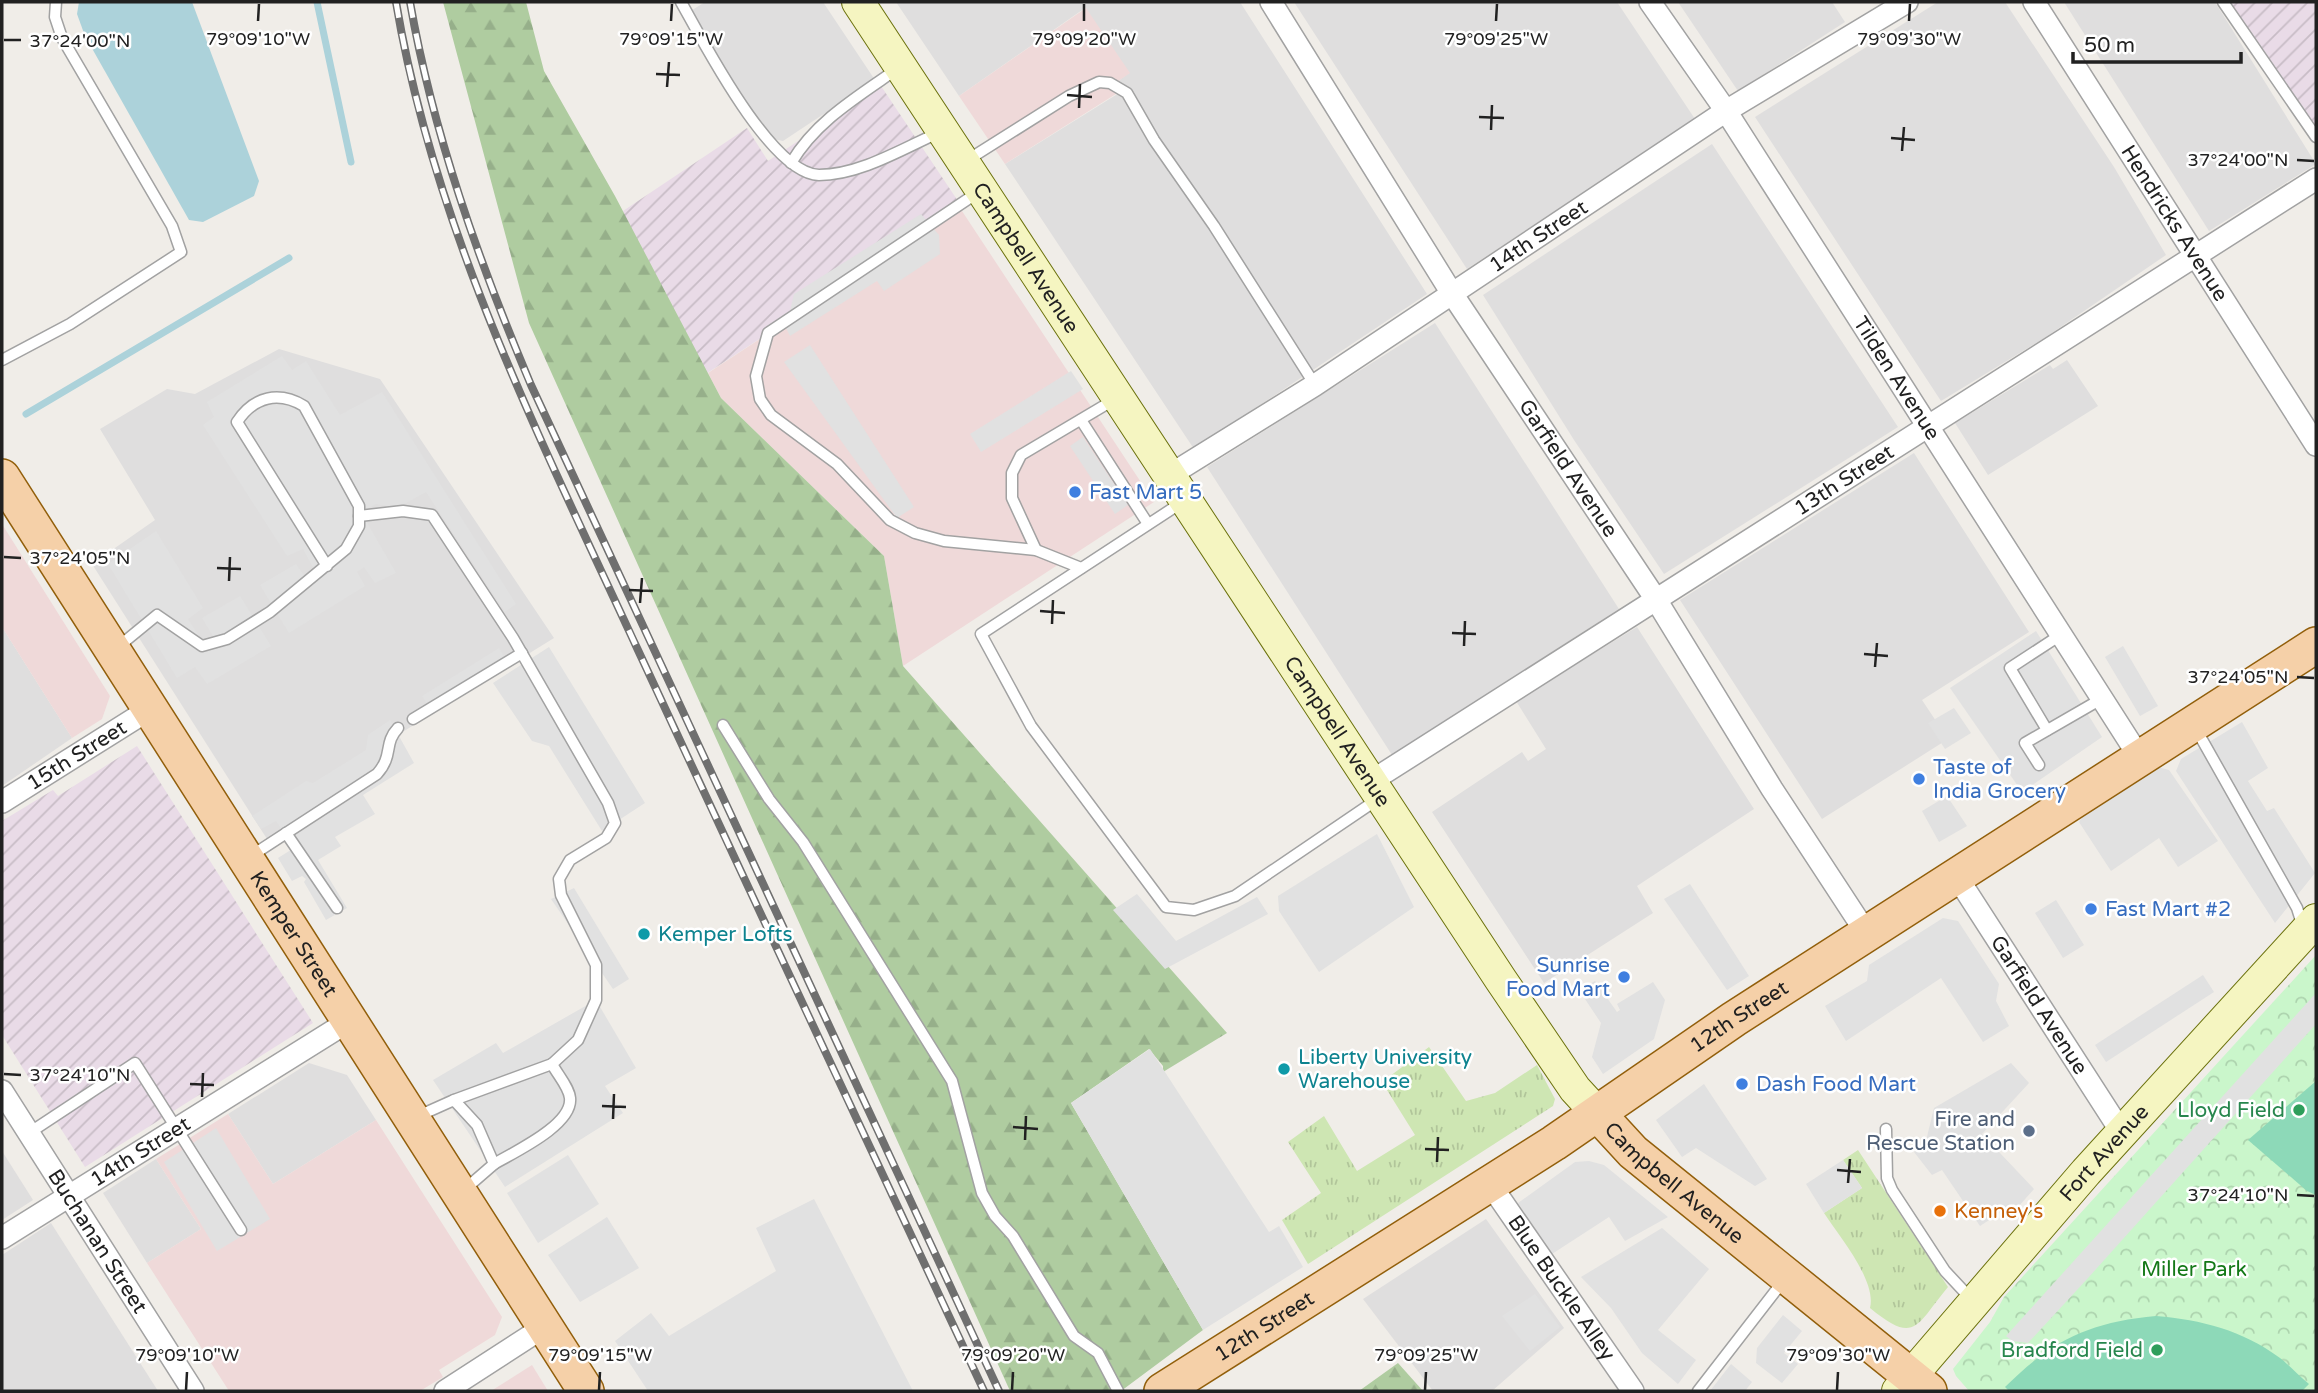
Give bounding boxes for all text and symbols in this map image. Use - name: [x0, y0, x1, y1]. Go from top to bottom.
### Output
- scale bar: [2073, 21, 2241, 65]
- text: 79°09'10"W: [206, 28, 310, 50]
- text: 79°09'15"W: [619, 28, 723, 50]
- text: 79°09'20"W: [1032, 28, 1136, 50]
- text: 79°09'25"W: [1444, 28, 1548, 50]
- text: 79°09'30"W: [1857, 28, 1961, 50]
- text: 37°24'00"N: [30, 30, 130, 52]
- text: 50 m: [2084, 33, 2135, 58]
- street label: Hendricks Avenue: [2115, 141, 2233, 306]
- text: 37°24'00"N: [2188, 149, 2288, 171]
- street label: Campbell Avenue: [967, 178, 1084, 338]
- street label: 14th Street: [1485, 195, 1592, 278]
- street label: Tilden Avenue: [1848, 312, 1945, 445]
- street label: Garfield Avenue: [1513, 395, 1623, 542]
- street label: 13th Street: [1790, 439, 1898, 521]
- place label: Fast Mart 5: [1089, 480, 1202, 505]
- marker: Fast Mart 5: [1067, 484, 1083, 500]
- text: 37°24'05"N: [30, 547, 130, 569]
- street label: Campbell Avenue: [1279, 652, 1396, 812]
- text: 37°24'05"N: [2188, 666, 2288, 688]
- street label: 15th Street: [22, 715, 131, 796]
- place label: Taste of India Grocery: [1933, 755, 2066, 804]
- marker: Taste of India Grocery: [1911, 771, 1927, 787]
- street label: Kemper Street: [244, 867, 343, 1001]
- place label: Fast Mart #2: [2105, 897, 2231, 922]
- marker: Fast Mart #2: [2083, 901, 2099, 917]
- place label: Kemper Lofts: [658, 922, 793, 947]
- marker: Kemper Lofts: [636, 926, 652, 942]
- street label: Garfield Avenue: [1985, 931, 2093, 1079]
- place label: Sunrise Food Mart: [1506, 953, 1610, 1002]
- marker: Sunrise Food Mart: [1616, 969, 1632, 985]
- street label: 12th Street: [1685, 975, 1793, 1059]
- place label: Liberty University Warehouse: [1298, 1045, 1472, 1094]
- marker: Liberty University Warehouse: [1276, 1061, 1292, 1077]
- text: 37°24'10"N: [30, 1064, 130, 1086]
- place label: Dash Food Mart: [1756, 1072, 1916, 1097]
- marker: Dash Food Mart: [1734, 1076, 1750, 1092]
- place label: Lloyd Field: [2177, 1098, 2285, 1123]
- street label: Fort Avenue: [2055, 1099, 2154, 1207]
- marker: Lloyd Field: [2291, 1102, 2307, 1118]
- place label: Fire and Rescue Station: [1866, 1107, 2015, 1156]
- street label: 14th Street: [86, 1112, 195, 1192]
- street label: Campbell Avenue: [1599, 1117, 1749, 1249]
- marker: Fire and Rescue Station: [2021, 1123, 2037, 1139]
- street label: Buchanan Street: [42, 1165, 152, 1318]
- text: 37°24'10"N: [2188, 1184, 2288, 1206]
- place label: Kenney's: [1954, 1199, 2043, 1224]
- marker: Kenney's: [1932, 1203, 1948, 1219]
- street label: Blue Buckle Alley: [1502, 1210, 1620, 1366]
- park label: Miller Park: [2141, 1257, 2247, 1282]
- street label: 12th Street: [1210, 1286, 1319, 1367]
- place label: Bradford Field: [2001, 1338, 2143, 1363]
- marker: Bradford Field: [2149, 1342, 2165, 1358]
- text: 79°09'10"W: [135, 1344, 239, 1366]
- text: 79°09'15"W: [548, 1344, 652, 1366]
- text: 79°09'20"W: [961, 1344, 1065, 1366]
- text: 79°09'25"W: [1374, 1344, 1478, 1366]
- text: 79°09'30"W: [1786, 1344, 1890, 1366]

